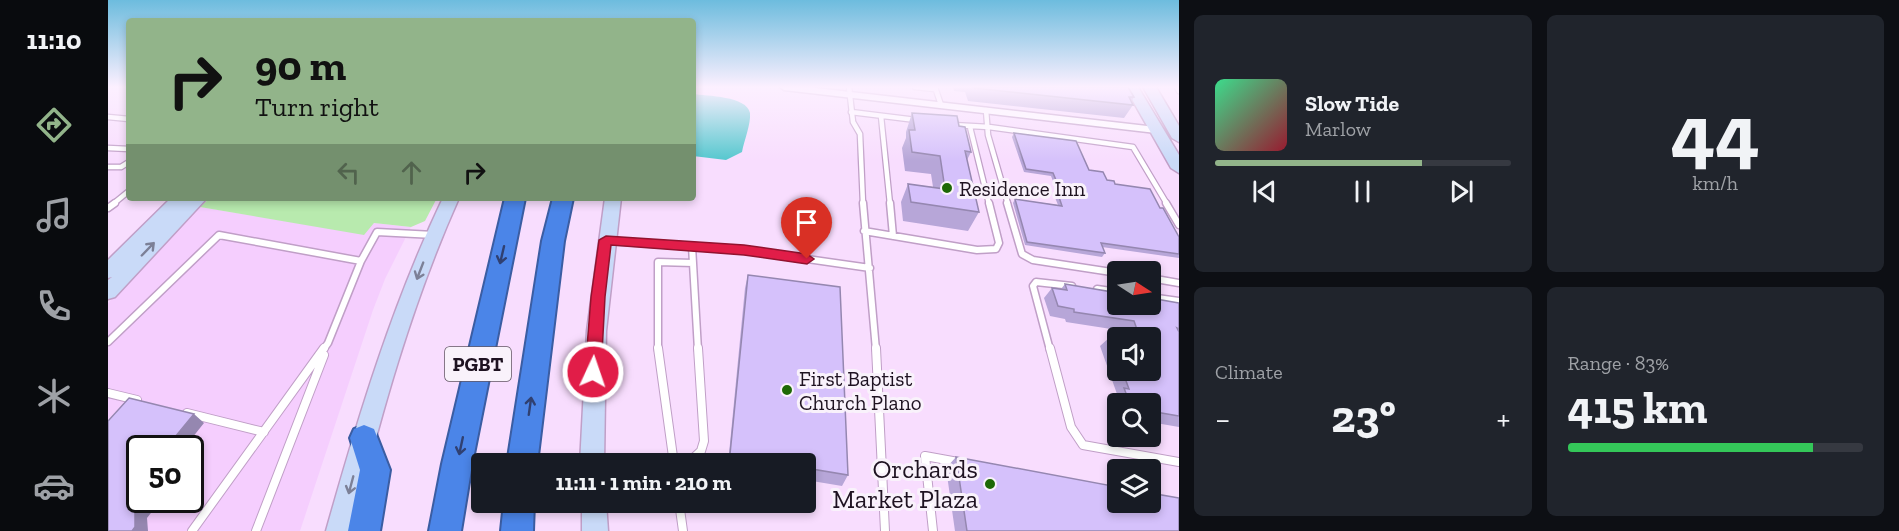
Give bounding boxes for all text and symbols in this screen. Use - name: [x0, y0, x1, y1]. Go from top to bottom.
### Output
- text: 11:10: [27, 24, 81, 56]
- text: 90 m: [255, 40, 346, 91]
- icon: right: [156, 42, 234, 120]
- text: 44: [1671, 85, 1760, 179]
- text: Slow Tide: [1305, 90, 1399, 117]
- text: Turn right: [255, 91, 379, 123]
- icon: directions: [33, 104, 75, 146]
- text: Marlow: [1305, 117, 1371, 141]
- icon: left: [332, 156, 365, 189]
- icon: ahead: [395, 156, 428, 189]
- icon: right: [458, 156, 491, 189]
- text: km/h: [1692, 171, 1738, 195]
- icon: previous: [1248, 175, 1281, 208]
- icon: pause: [1346, 175, 1379, 208]
- icon: next: [1445, 175, 1478, 208]
- place label: Residence Inn: [959, 176, 1085, 201]
- marker: Residence Inn: [940, 181, 954, 195]
- icon: music: [33, 194, 75, 236]
- pin: [781, 197, 832, 259]
- icon: arrive: [790, 206, 823, 239]
- one-way arrow: [141, 242, 156, 257]
- one-way arrow: [496, 245, 507, 264]
- one-way arrow: [413, 261, 424, 280]
- north arrow: [1107, 261, 1161, 315]
- map controls: [1107, 261, 1161, 513]
- icon: phone: [33, 285, 75, 327]
- button: sound: [1107, 327, 1161, 381]
- position arrow: [561, 340, 625, 404]
- road number: PGBT: [445, 347, 511, 381]
- text: Range · 83%: [1568, 351, 1669, 375]
- text: Climate: [1215, 360, 1283, 384]
- place label: First Baptist Church Plano: [799, 366, 922, 415]
- icon: climate: [33, 375, 75, 417]
- text: 415 km: [1568, 381, 1708, 435]
- marker: First Baptist Church Plano: [780, 383, 794, 397]
- text: 23°: [1331, 390, 1396, 444]
- button: search: [1107, 393, 1161, 447]
- one-way arrow: [524, 396, 535, 416]
- text: −: [1215, 399, 1230, 438]
- text: +: [1497, 399, 1510, 438]
- speed limit sign: 50: [126, 435, 204, 513]
- one-way arrow: [455, 435, 466, 455]
- place label: Orchards Market Plaza: [832, 453, 978, 515]
- button: layers: [1107, 459, 1161, 513]
- icon: car: [33, 465, 75, 507]
- text: 11:11 · 1 min · 210 m: [555, 469, 732, 496]
- one-way arrow: [345, 475, 356, 494]
- marker: Orchards Market Plaza: [983, 477, 997, 491]

